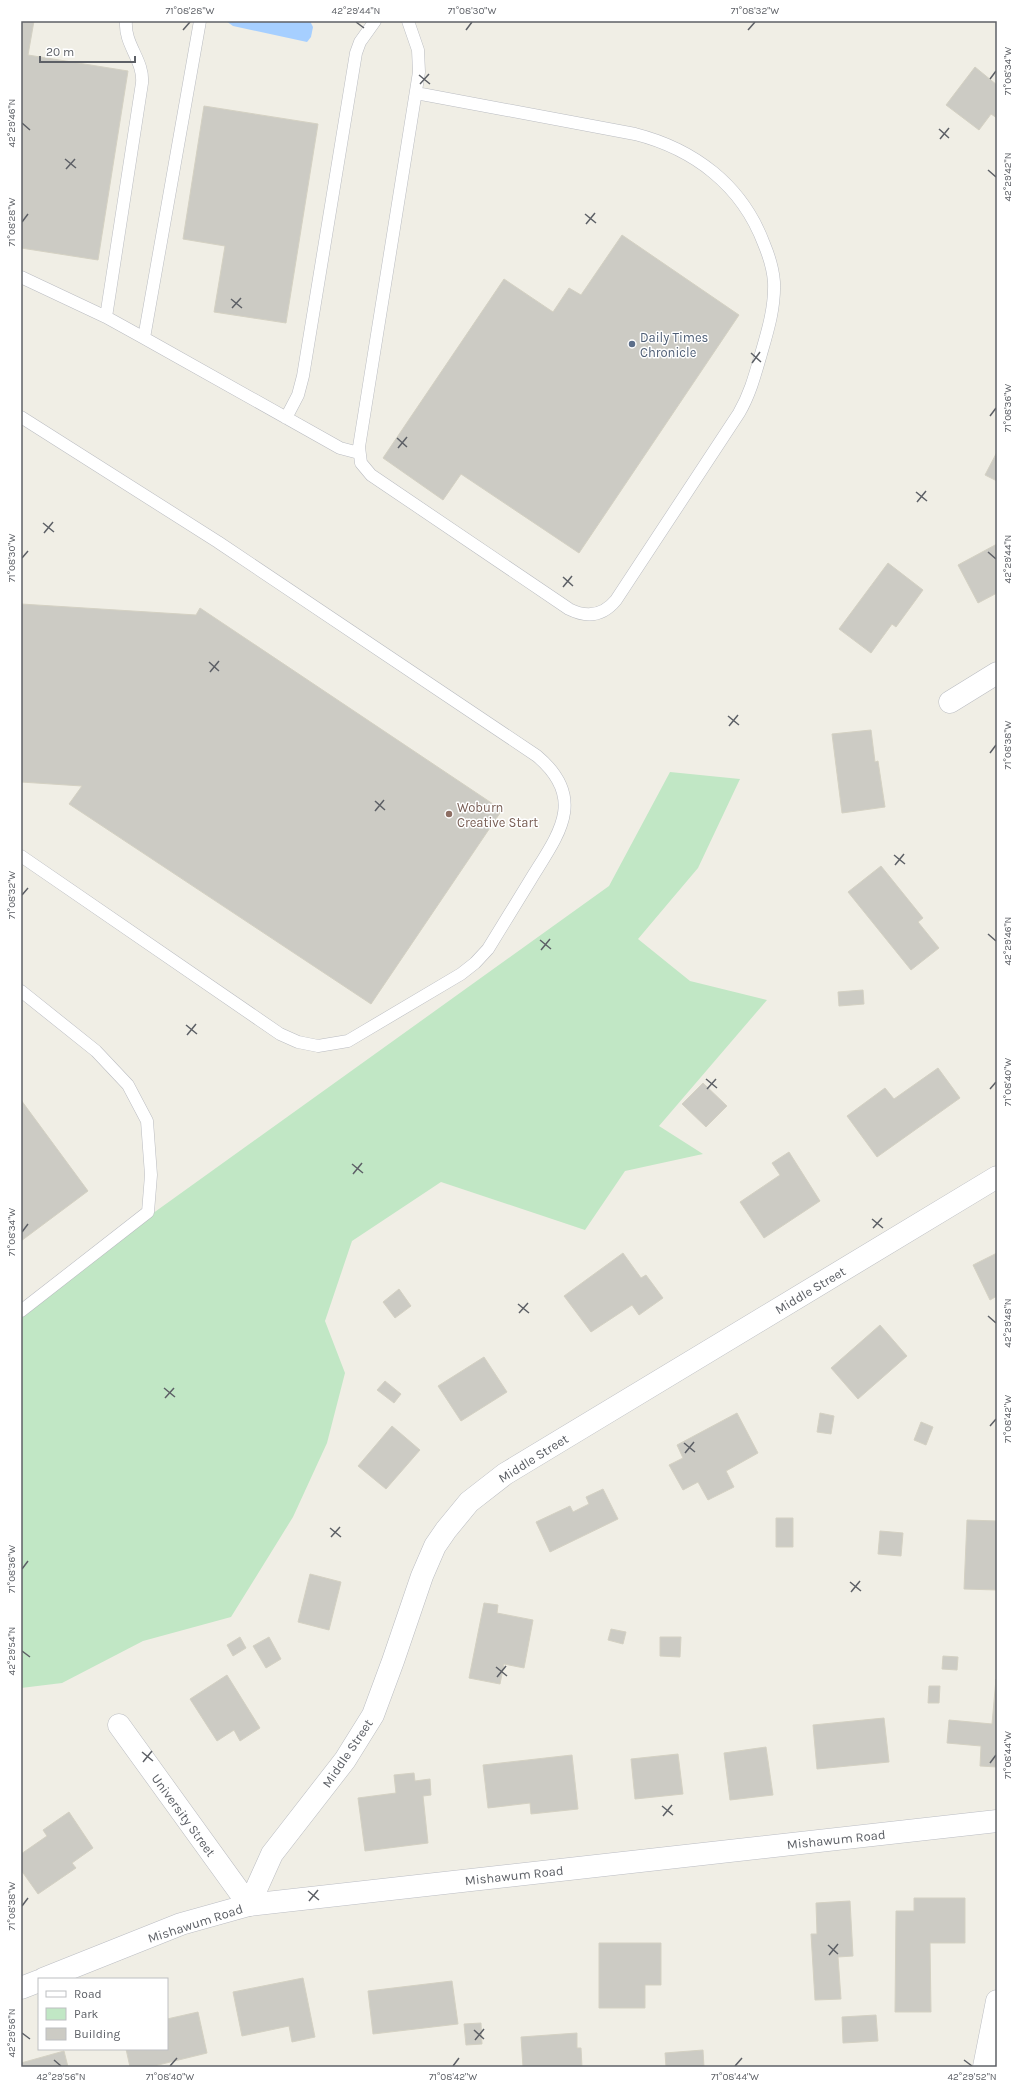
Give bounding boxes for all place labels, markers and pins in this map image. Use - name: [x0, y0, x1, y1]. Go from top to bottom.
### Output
- place label: Daily Times Chronicle: [640, 330, 709, 360]
- marker: Daily Times Chronicle: [627, 339, 637, 349]
- place label: Woburn Creative Start: [457, 800, 538, 830]
- marker: Woburn Creative Start: [444, 809, 454, 819]

